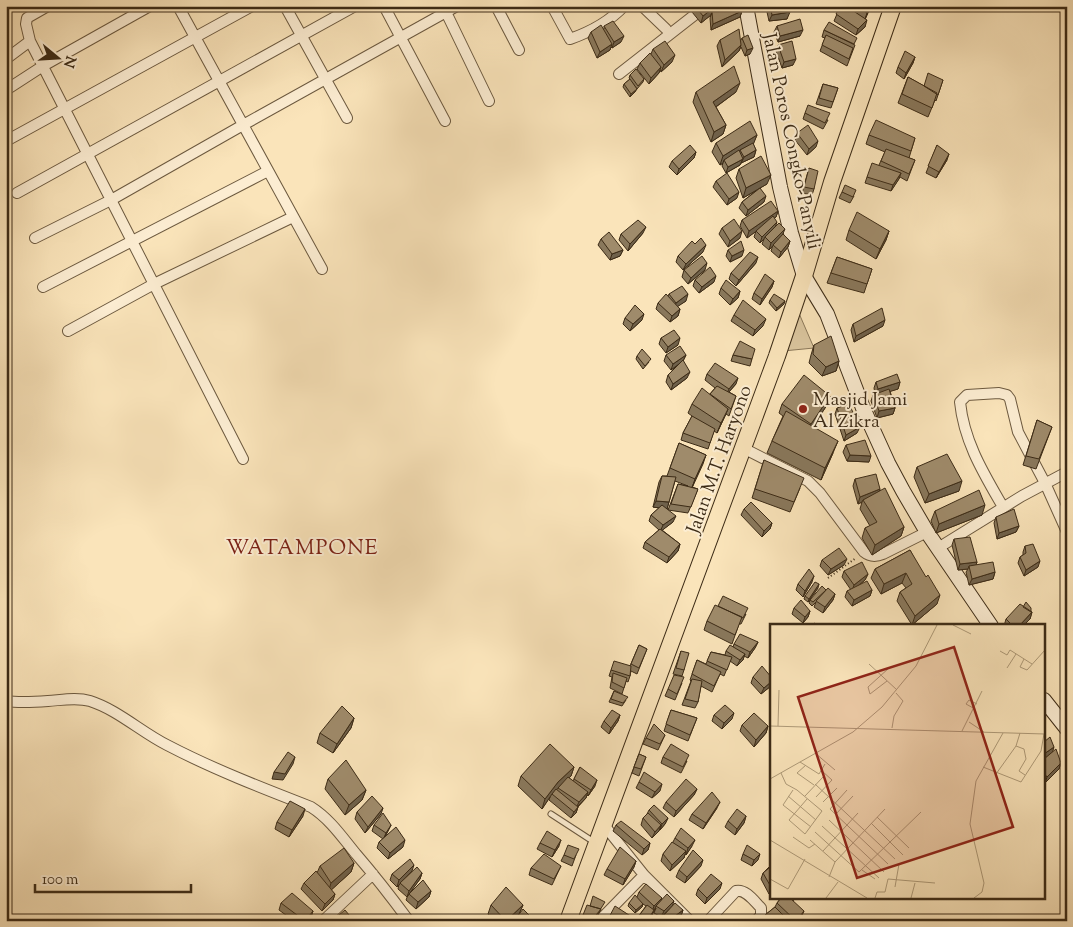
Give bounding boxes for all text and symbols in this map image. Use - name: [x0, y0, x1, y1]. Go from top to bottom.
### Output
- street label: Jalan Poros Congko-Panyili: [754, 30, 827, 252]
- north arrow: [32, 32, 82, 82]
- text: N: [57, 53, 80, 70]
- street label: Jalan M.T. Haryono: [681, 382, 760, 539]
- place label: Masjid Jami Al Zikra: [813, 387, 908, 436]
- marker: Masjid Jami Al Zikra: [797, 403, 809, 415]
- district label: WATAMPONE: [226, 534, 378, 564]
- inset map: [770, 624, 1046, 900]
- scale bar: [35, 862, 191, 894]
- text: 100 m: [42, 870, 79, 891]

